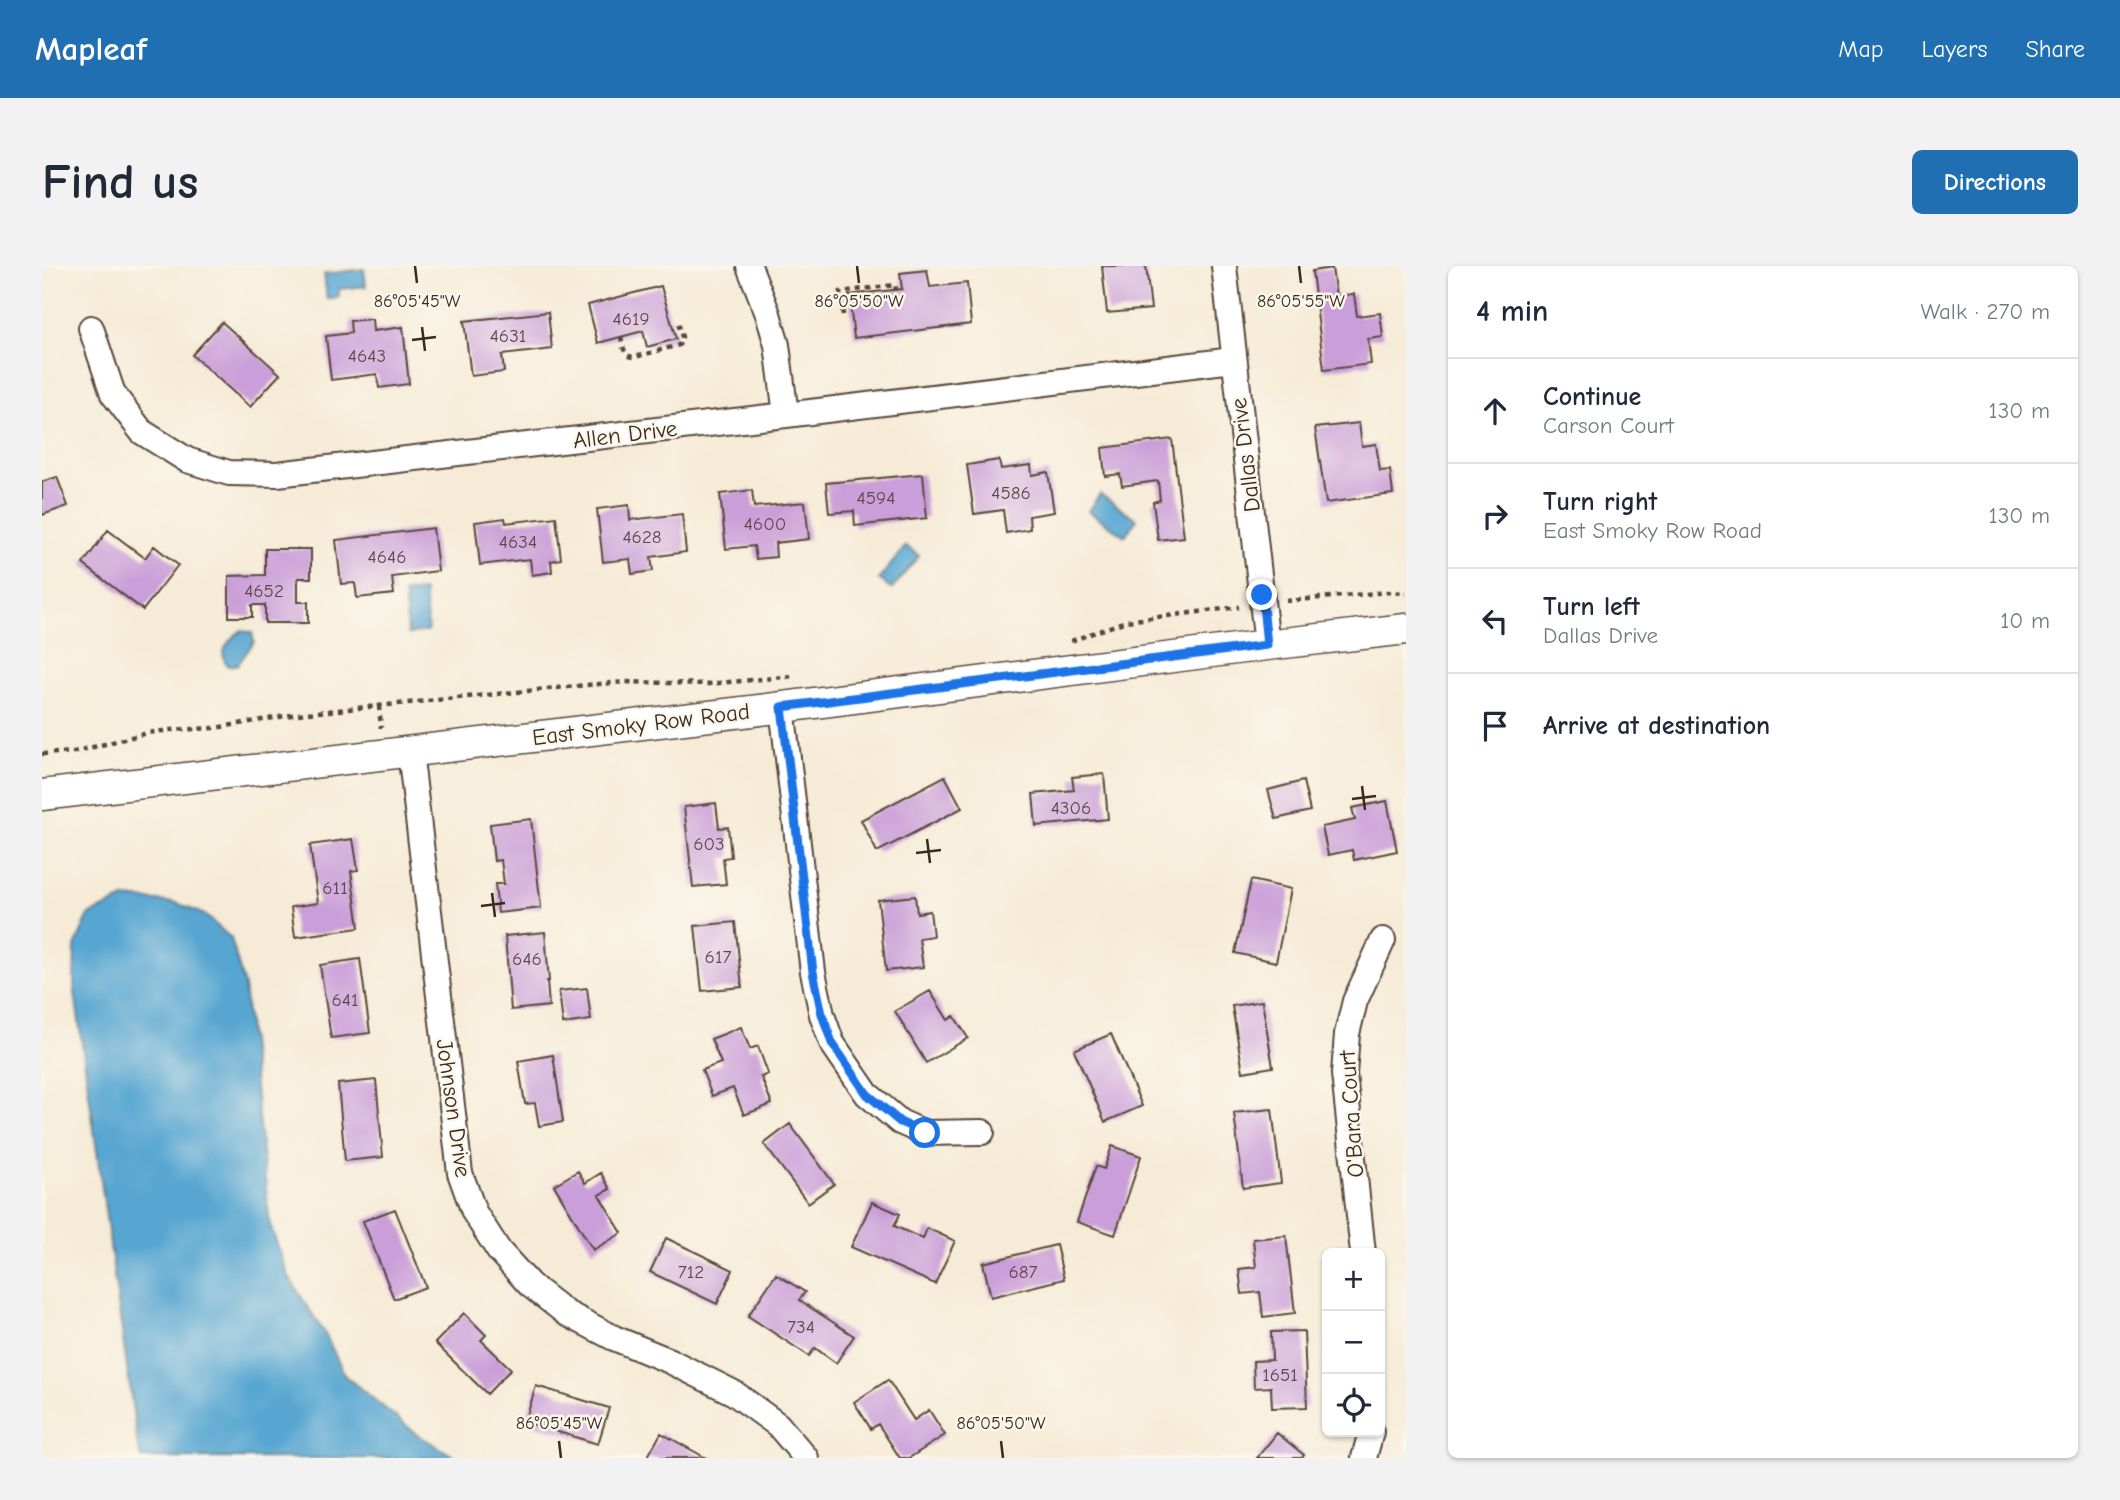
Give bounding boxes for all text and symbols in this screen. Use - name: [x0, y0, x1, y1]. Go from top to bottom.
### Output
- text: Mapleaf: [35, 30, 147, 68]
- text: Map: [1838, 35, 1884, 63]
- text: Layers: [1922, 35, 1987, 63]
- text: Share: [2025, 35, 2085, 63]
- button: Directions: [1912, 150, 2078, 214]
- text: Find us: [42, 154, 198, 210]
- text: 86°05'45"W: [374, 291, 461, 312]
- text: 86°05'50"W: [815, 291, 904, 312]
- text: 86°05'55"W: [1257, 291, 1345, 312]
- text: 4 min: [1476, 294, 1548, 329]
- text: Walk · 270 m: [1921, 298, 2050, 325]
- house number: 4619: [612, 308, 650, 330]
- house number: 4631: [490, 325, 526, 347]
- house number: 4643: [348, 345, 386, 367]
- text: Continue: [1543, 382, 1641, 412]
- icon: ahead: [1476, 392, 1514, 430]
- street label: Dallas Drive: [1225, 396, 1266, 514]
- text: 130 m: [1989, 397, 2050, 424]
- text: Carson Court: [1543, 412, 1674, 439]
- street label: Allen Drive: [571, 415, 679, 454]
- house number: 4586: [991, 482, 1031, 504]
- house number: 4594: [857, 487, 895, 509]
- text: Turn right: [1543, 487, 1657, 517]
- icon: right: [1476, 497, 1514, 535]
- text: 130 m: [1989, 502, 2050, 529]
- house number: 4600: [744, 513, 786, 535]
- text: East Smoky Row Road: [1543, 517, 1762, 544]
- house number: 4628: [622, 526, 662, 548]
- house number: 4634: [499, 531, 537, 553]
- house number: 4646: [368, 546, 407, 568]
- route end: [1246, 579, 1277, 610]
- house number: 4652: [244, 580, 284, 602]
- text: Turn left: [1543, 592, 1640, 622]
- icon: left: [1476, 602, 1514, 640]
- text: 10 m: [2000, 607, 2050, 634]
- text: Dallas Drive: [1543, 622, 1658, 649]
- street label: East Smoky Row Road: [531, 698, 751, 751]
- icon: arrive: [1476, 707, 1514, 745]
- text: Arrive at destination: [1543, 711, 1770, 741]
- house number: 4306: [1051, 797, 1091, 819]
- house number: 603: [693, 833, 725, 855]
- house number: 611: [322, 877, 348, 899]
- house number: 617: [705, 946, 731, 968]
- house number: 646: [512, 948, 542, 970]
- house number: 641: [331, 989, 359, 1011]
- street label: Johnson Drive: [430, 1037, 477, 1179]
- street label: O'Bara Court: [1333, 1048, 1369, 1178]
- route start: [909, 1117, 940, 1148]
- map controls: [1322, 1248, 1385, 1437]
- button: +: [1322, 1248, 1385, 1311]
- house number: 712: [678, 1261, 704, 1283]
- house number: 687: [1008, 1261, 1038, 1283]
- button: −: [1322, 1311, 1385, 1374]
- house number: 734: [787, 1316, 815, 1338]
- house number: 1651: [1262, 1364, 1298, 1386]
- button: locate: [1322, 1374, 1385, 1437]
- text: 86°05'45"W: [516, 1413, 603, 1434]
- text: 86°05'50"W: [957, 1413, 1046, 1434]

